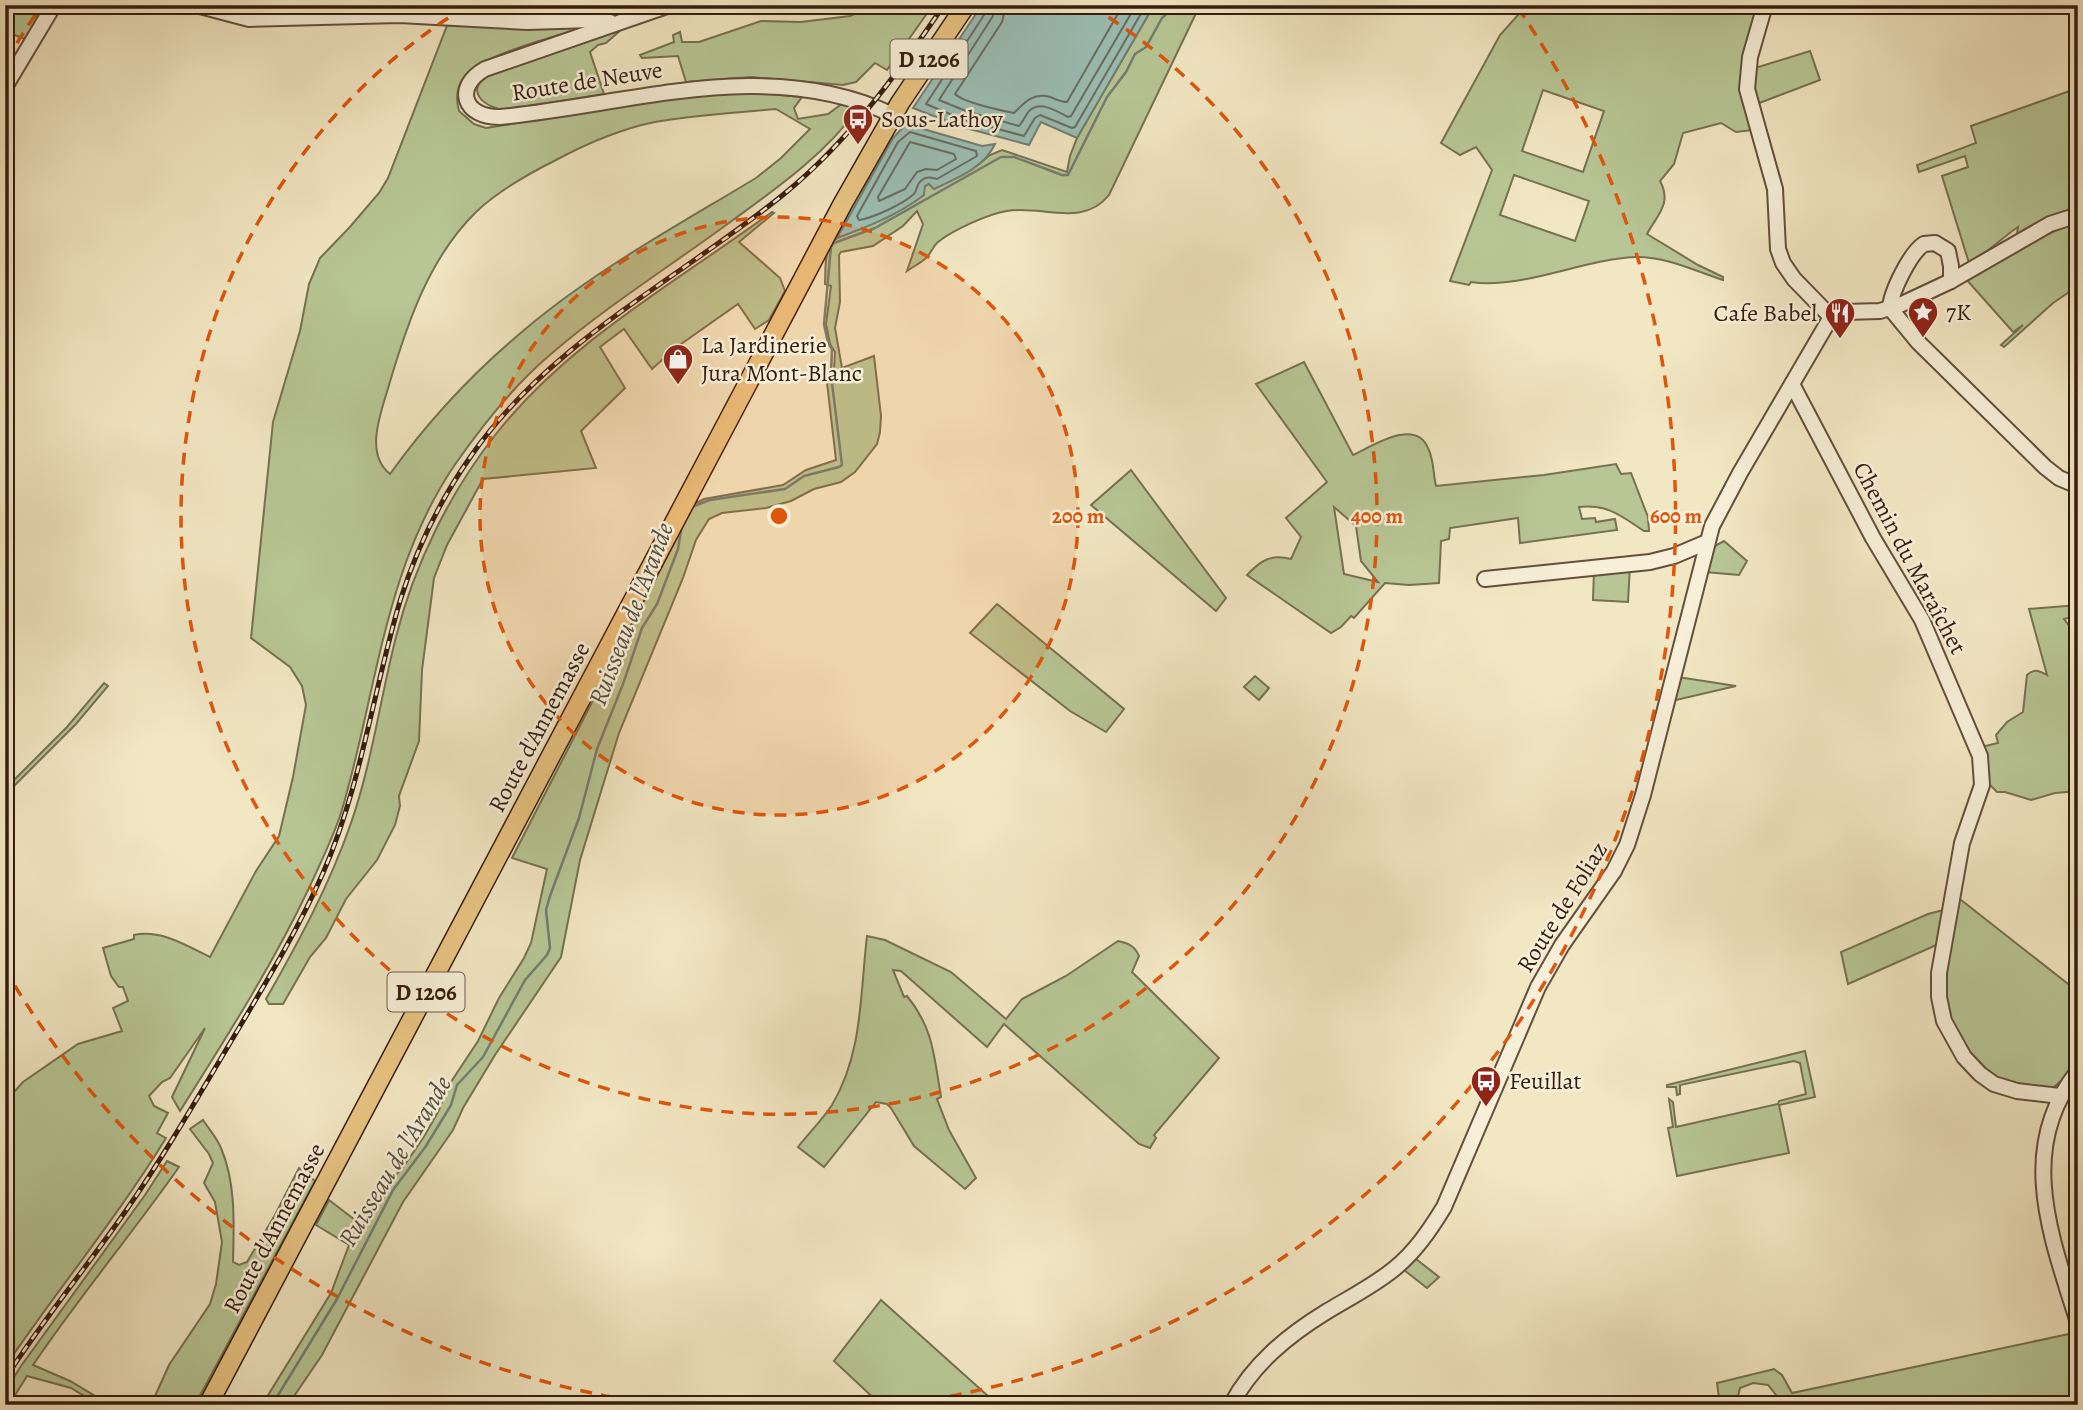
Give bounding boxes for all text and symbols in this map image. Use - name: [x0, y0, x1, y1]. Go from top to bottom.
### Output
- road number: D 1206: [890, 40, 968, 78]
- street label: Route de Neuve: [509, 53, 665, 109]
- bus stop icon: Sous-Lathoy: [841, 102, 875, 146]
- place label: Sous-Lathoy: [881, 103, 1003, 135]
- place icon: 7K: [1906, 295, 1940, 339]
- restaurant icon: Cafe Babel: [1823, 296, 1857, 340]
- place label: 7K: [1946, 296, 1971, 328]
- place label: Cafe Babel: [1713, 297, 1817, 329]
- place label: La Jardinerie Jura Mont-Blanc: [701, 329, 862, 389]
- shop icon: La Jardinerie Jura Mont-Blanc: [661, 342, 695, 386]
- street label: Chemin du Maraîchet: [1846, 456, 1974, 660]
- text: 200 m: [1052, 502, 1105, 530]
- text: 400 m: [1351, 502, 1404, 530]
- text: 600 m: [1650, 502, 1702, 530]
- centre of rings: [767, 504, 791, 528]
- water label: Ruisseau de l'Arande: [580, 518, 682, 710]
- street label: Route d'Annemasse: [481, 636, 597, 818]
- street label: Route de Foliaz: [1509, 835, 1615, 979]
- road number: D 1206: [388, 973, 464, 1012]
- bus stop icon: Feuillat: [1469, 1064, 1503, 1108]
- place label: Feuillat: [1509, 1065, 1582, 1097]
- water label: Ruisseau de l'Arande: [330, 1069, 460, 1253]
- street label: Route d'Annemasse: [216, 1137, 332, 1319]

